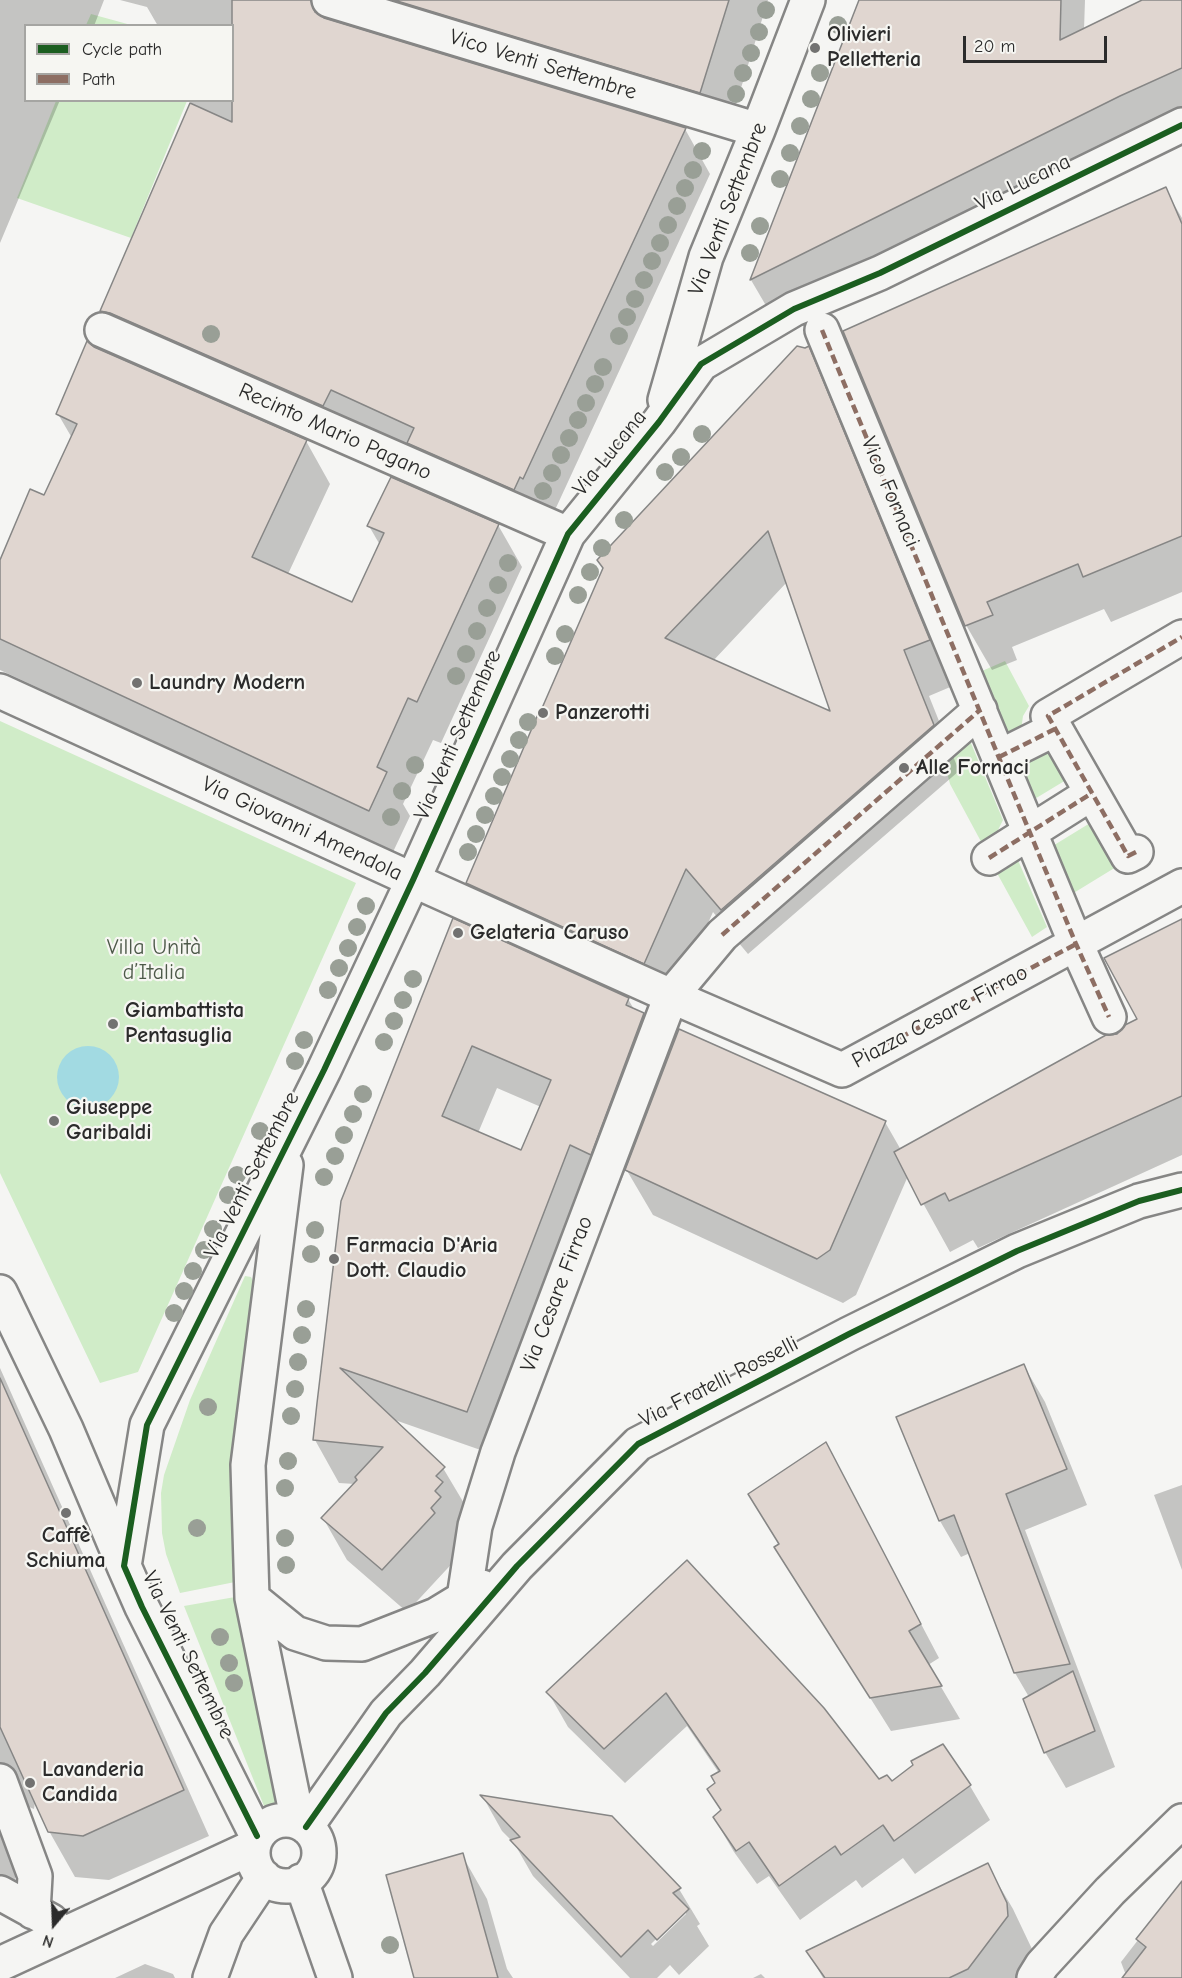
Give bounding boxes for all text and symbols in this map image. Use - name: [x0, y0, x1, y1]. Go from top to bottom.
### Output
- place label: Olivieri Pelletteria: [827, 22, 921, 74]
- legend: [24, 24, 234, 102]
- street label: Vico Venti Settembre: [446, 24, 640, 106]
- scale bar: [966, 24, 1110, 62]
- text: 20 m: [974, 36, 1015, 57]
- text: Cycle path: [82, 39, 162, 60]
- marker: Olivieri Pelletteria: [808, 41, 822, 55]
- text: Path: [82, 69, 115, 90]
- street label: Via Venti Settembre: [683, 119, 773, 299]
- street label: Via Lucana: [971, 149, 1075, 217]
- street label: Recinto Mario Pagano: [234, 378, 436, 486]
- street label: Via Lucana: [567, 405, 653, 501]
- street label: Vico Fornaci: [855, 433, 925, 551]
- street label: Via Venti Settembre: [409, 646, 507, 824]
- place label: Laundry Modern: [149, 670, 305, 696]
- marker: Laundry Modern: [130, 676, 144, 690]
- place label: Panzerotti: [555, 700, 650, 726]
- marker: Panzerotti: [536, 706, 550, 720]
- place label: Alle Fornaci: [916, 755, 1029, 781]
- marker: Alle Fornaci: [897, 761, 911, 775]
- street label: Via Giovanni Amendola: [198, 771, 406, 887]
- place label: Gelateria Caruso: [470, 920, 629, 946]
- marker: Gelateria Caruso: [451, 926, 465, 940]
- park label: Villa Unità d’Italia: [107, 935, 201, 986]
- street label: Piazza Cesare Firrao: [848, 959, 1032, 1075]
- place label: Giambattista Pentasuglia: [125, 998, 244, 1050]
- marker: Giambattista Pentasuglia: [106, 1017, 120, 1031]
- street label: Via Venti Settembre: [199, 1087, 305, 1263]
- place label: Giuseppe Garibaldi: [66, 1095, 152, 1146]
- marker: Giuseppe Garibaldi: [47, 1114, 61, 1128]
- street label: Via Cesare Firrao: [515, 1212, 599, 1376]
- place label: Farmacia D'Aria Dott. Claudio: [346, 1233, 498, 1284]
- marker: Farmacia D'Aria Dott. Claudio: [327, 1252, 341, 1266]
- street label: Via Fratelli Rosselli: [635, 1331, 803, 1433]
- marker: Caffè Schiuma: [59, 1506, 73, 1520]
- place label: Caffè Schiuma: [26, 1523, 106, 1574]
- street label: Via Venti Settembre: [136, 1567, 240, 1743]
- place label: Lavanderia Candida: [42, 1757, 144, 1808]
- marker: Lavanderia Candida: [23, 1776, 37, 1790]
- north arrow: [24, 1894, 84, 1954]
- text: N: [40, 1931, 56, 1951]

